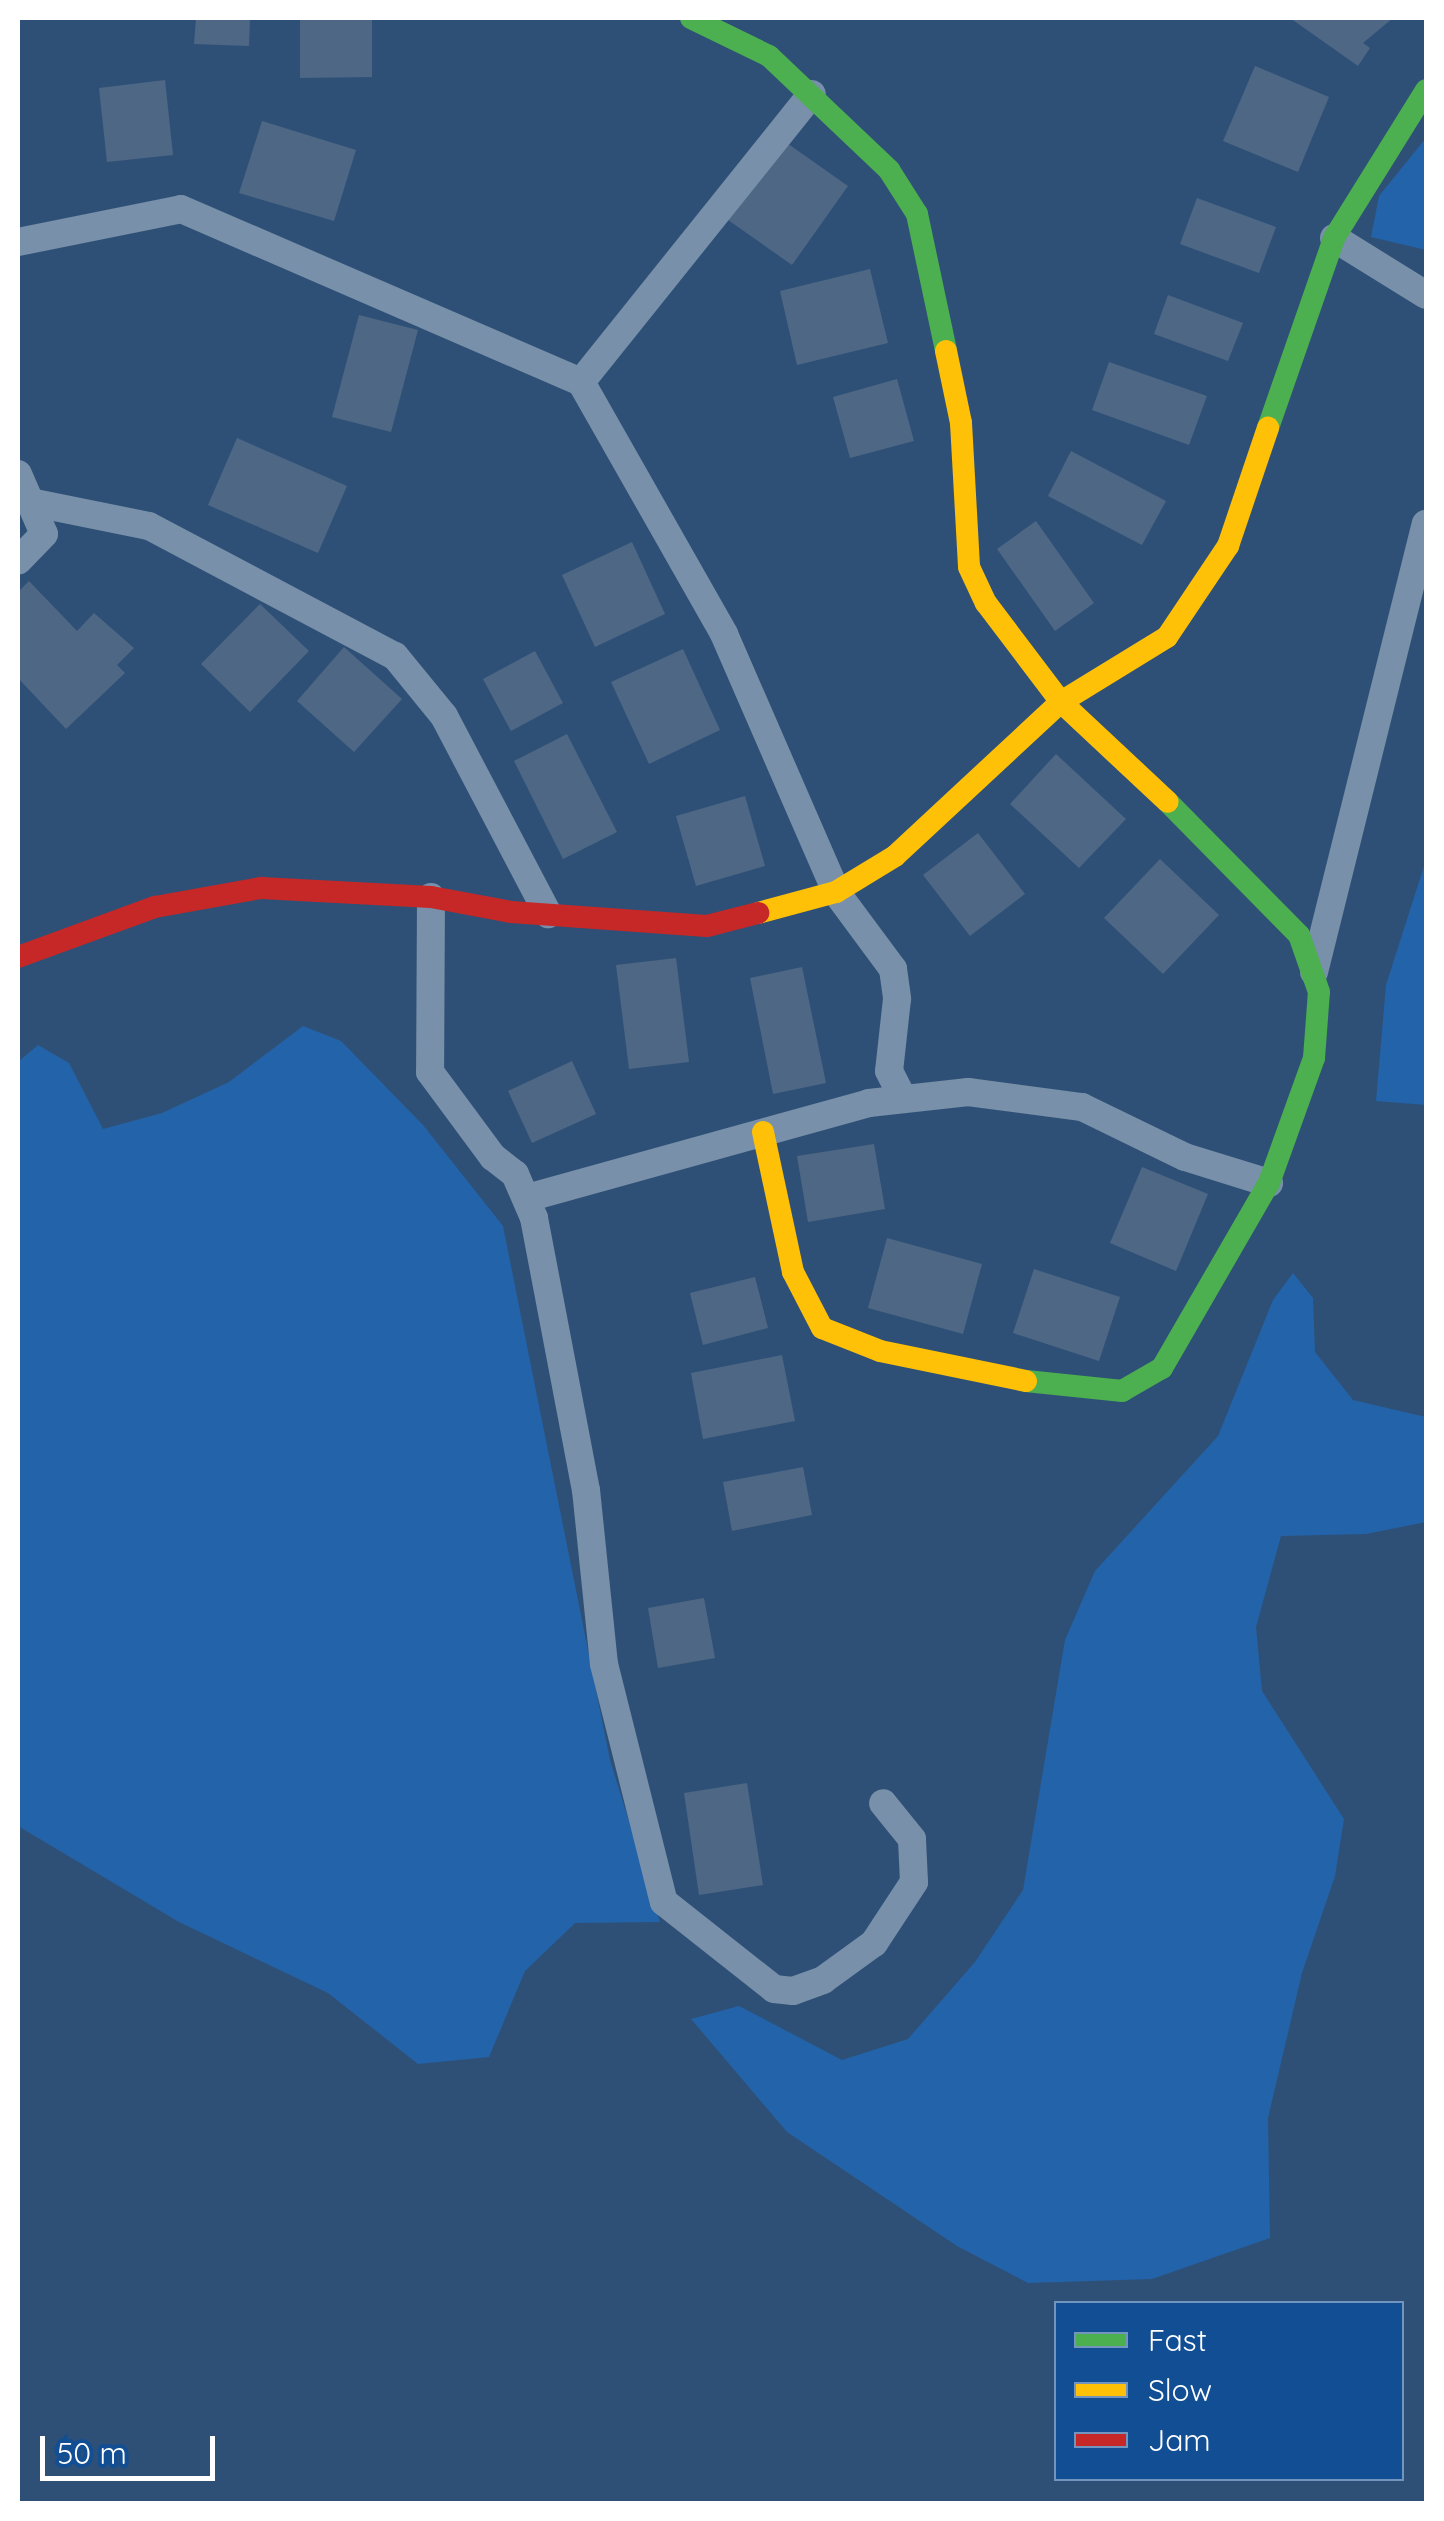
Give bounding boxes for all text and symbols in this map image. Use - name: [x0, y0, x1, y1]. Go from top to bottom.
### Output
- legend: [1054, 2301, 1404, 2481]
- text: Fast: [1148, 2321, 1207, 2359]
- text: Slow: [1148, 2371, 1212, 2409]
- scale bar: [45, 2416, 220, 2478]
- text: Jam: [1148, 2421, 1211, 2459]
- text: 50 m: [57, 2434, 127, 2472]

